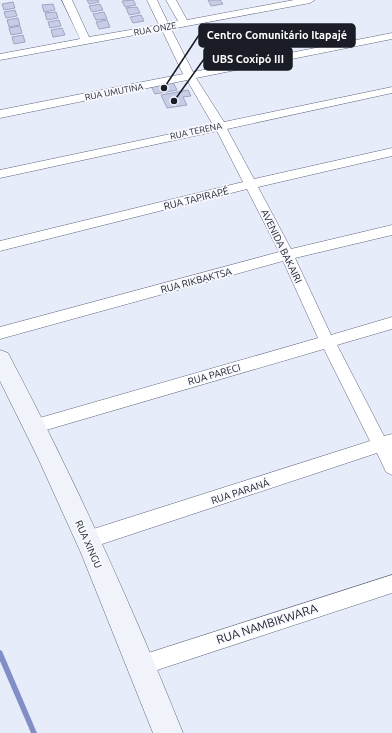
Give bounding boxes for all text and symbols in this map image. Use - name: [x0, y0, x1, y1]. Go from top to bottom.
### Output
- street label: RUA ONZE: [133, 20, 177, 38]
- callout: Centro Comunitário Itapajé: [199, 24, 355, 47]
- text: Centro Comunitário Itapajé: [207, 29, 347, 41]
- callout: UBS Coxipó III: [204, 47, 292, 70]
- text: UBS Coxipó III: [212, 53, 284, 65]
- street label: RUA UMUTINA: [84, 81, 144, 103]
- street label: RUA TERENA: [169, 121, 223, 141]
- street label: RUA TAPIRAPÉ: [162, 184, 230, 212]
- street label: AVENIDA BAKAIRI: [259, 208, 304, 285]
- street label: RUA RIKBAKTSA: [159, 266, 233, 295]
- street label: RUA PARECI: [187, 362, 242, 387]
- street label: RUA PARANÁ: [209, 476, 271, 506]
- street label: RUA XINGU: [73, 519, 104, 570]
- street label: RUA NAMBIKWARA: [215, 601, 319, 646]

